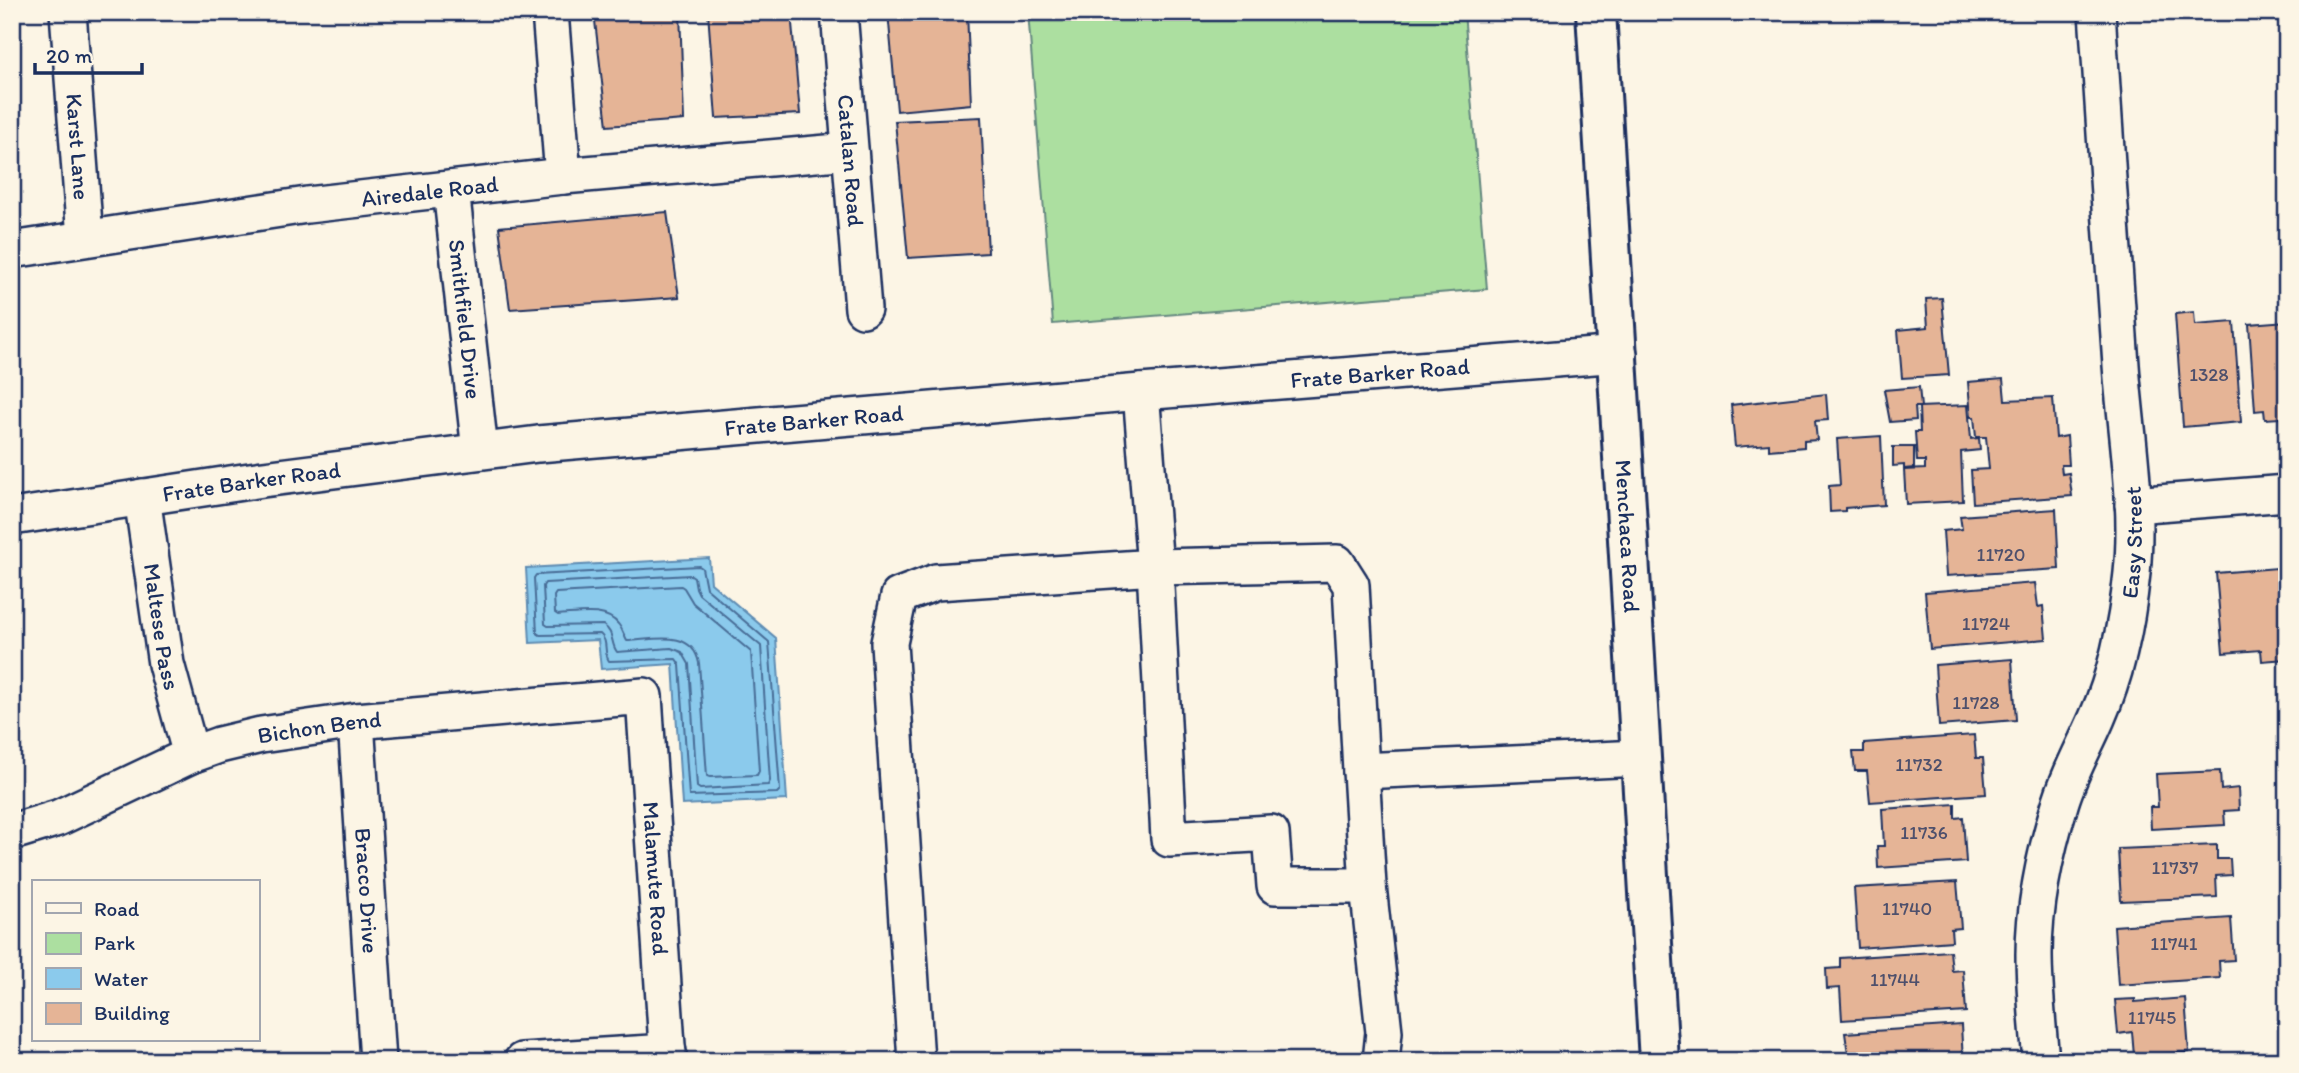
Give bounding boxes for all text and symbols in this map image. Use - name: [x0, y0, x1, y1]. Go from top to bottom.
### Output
- scale bar: [35, 32, 142, 76]
- text: 20 m: [46, 43, 93, 68]
- street label: Karst Lane: [60, 92, 96, 201]
- street label: Catalan Road: [832, 93, 870, 228]
- street label: Airedale Road: [360, 169, 500, 213]
- street label: Smithfield Drive: [443, 238, 488, 400]
- street label: Frate Barker Road: [1289, 352, 1471, 394]
- house number: 1328: [2189, 363, 2229, 386]
- street label: Frate Barker Road: [723, 399, 905, 442]
- street label: Frate Barker Road: [160, 455, 343, 508]
- street label: Menchaca Road: [1609, 459, 1646, 613]
- street label: Easy Street: [2115, 485, 2148, 600]
- house number: 11720: [1977, 543, 2025, 566]
- street label: Maltese Pass: [138, 561, 186, 693]
- house number: 11724: [1962, 612, 2010, 635]
- house number: 11728: [1952, 691, 2000, 714]
- street label: Bichon Bend: [256, 705, 382, 749]
- house number: 11732: [1895, 753, 1943, 776]
- street label: Malamute Road: [637, 800, 675, 957]
- house number: 11736: [1900, 821, 1948, 844]
- street label: Bracco Drive: [349, 827, 385, 954]
- house number: 11737: [2152, 856, 2198, 879]
- legend: [32, 880, 259, 1042]
- text: Road: [94, 896, 140, 921]
- house number: 11740: [1882, 897, 1932, 920]
- text: Park: [94, 930, 136, 955]
- house number: 11741: [2150, 932, 2198, 955]
- text: Water: [94, 966, 148, 991]
- house number: 11744: [1870, 968, 1920, 991]
- text: Building: [94, 1000, 170, 1025]
- house number: 11745: [2128, 1006, 2176, 1029]

